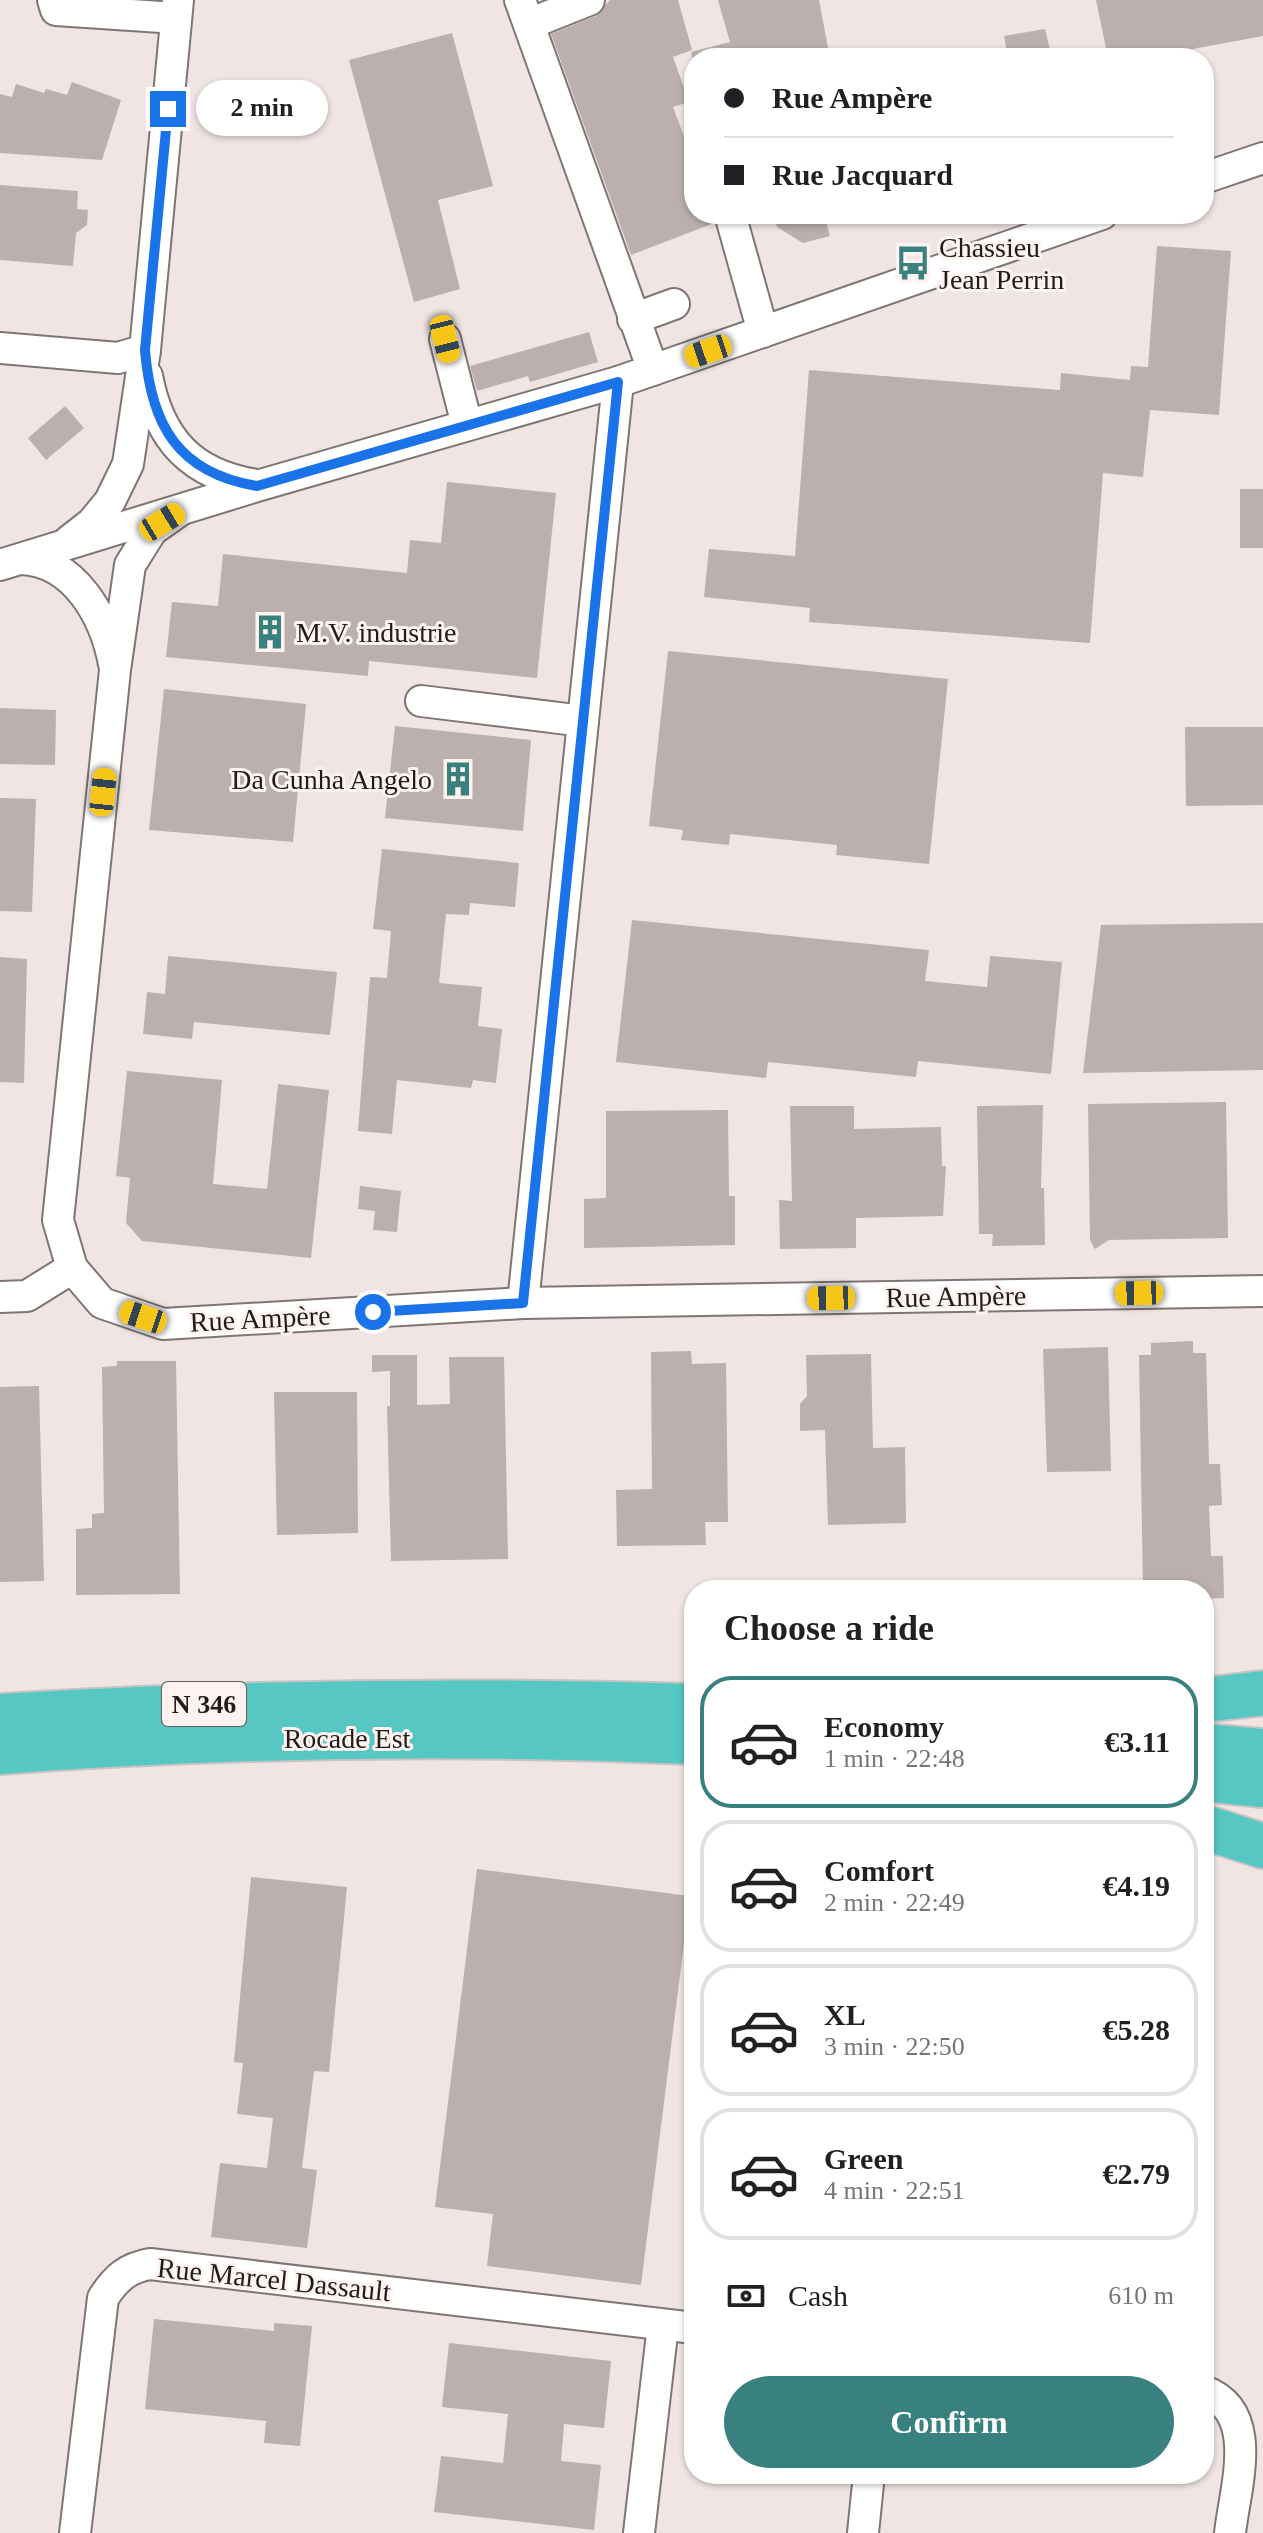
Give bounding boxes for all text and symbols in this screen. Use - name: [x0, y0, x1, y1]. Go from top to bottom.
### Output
- callout: 2 min: [196, 81, 328, 137]
- text: Rue Ampère: [772, 81, 932, 114]
- route end: [150, 91, 186, 127]
- text: 2 min: [231, 93, 293, 122]
- text: Rue Jacquard: [772, 158, 953, 191]
- place label: Chassieu Jean Perrin: [939, 232, 1064, 295]
- bus stop icon: Chassieu Jean Perrin: [894, 244, 932, 282]
- car: [428, 313, 462, 365]
- car: [681, 332, 735, 370]
- car: [135, 499, 189, 545]
- building icon: M.V. industrie: [251, 613, 289, 651]
- place label: M.V. industrie: [296, 617, 457, 648]
- building icon: Da Cunha Angelo: [439, 760, 477, 798]
- place label: Da Cunha Angelo: [231, 764, 432, 795]
- car: [89, 767, 117, 817]
- street label: Rue Ampère: [885, 1280, 1027, 1313]
- car: [1115, 1281, 1163, 1305]
- car: [807, 1286, 855, 1310]
- route start: [355, 1294, 391, 1330]
- car: [116, 1298, 170, 1336]
- street label: Rue Ampère: [189, 1299, 331, 1338]
- text: Choose a ride: [724, 1608, 934, 1648]
- road number: N 346: [162, 1682, 246, 1726]
- icon: car: [728, 1706, 800, 1778]
- text: Economy: [824, 1710, 944, 1743]
- street label: Rocade Est: [284, 1723, 411, 1754]
- text: €3.11: [1104, 1725, 1170, 1758]
- text: 1 min · 22:48: [824, 1744, 965, 1773]
- icon: car: [728, 1850, 800, 1922]
- text: Comfort: [824, 1854, 934, 1887]
- text: €4.19: [1103, 1869, 1170, 1902]
- text: 2 min · 22:49: [824, 1888, 965, 1917]
- icon: car: [728, 1994, 800, 2066]
- text: XL: [824, 1998, 866, 2031]
- text: €5.28: [1103, 2013, 1170, 2046]
- text: 3 min · 22:50: [824, 2032, 965, 2061]
- icon: car: [728, 2138, 800, 2210]
- text: Green: [824, 2142, 903, 2175]
- text: €2.79: [1103, 2157, 1170, 2190]
- text: 4 min · 22:51: [824, 2176, 965, 2205]
- street label: Rue Marcel Dassault: [156, 2252, 393, 2307]
- icon: cash: [724, 2274, 768, 2318]
- text: Cash: [788, 2279, 848, 2312]
- text: 610 m: [1108, 2281, 1174, 2310]
- button: Confirm: [724, 2376, 1174, 2468]

